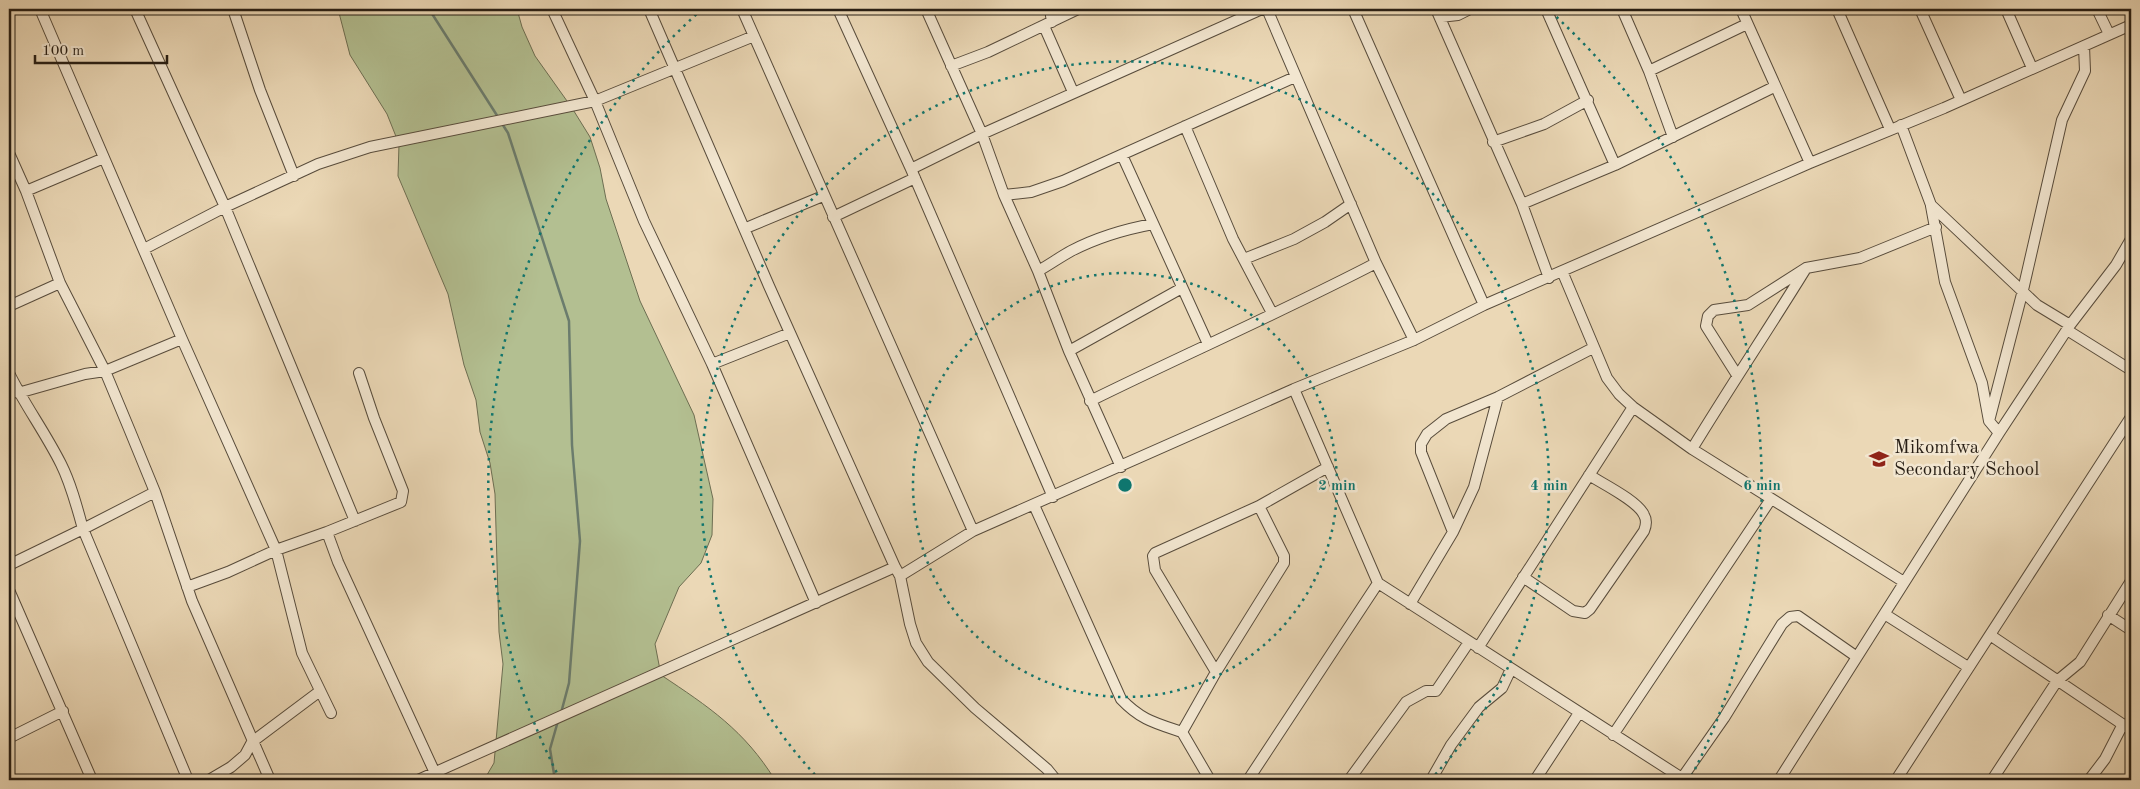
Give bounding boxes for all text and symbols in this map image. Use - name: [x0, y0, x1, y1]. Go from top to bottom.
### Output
- scale bar: [35, 32, 168, 64]
- text: 100 m: [42, 44, 84, 59]
- place label: Mikomfwa Secondary School: [1894, 439, 2039, 480]
- school or university icon: Mikomfwa Secondary School: [1868, 448, 1890, 470]
- centre of rings: [1116, 476, 1134, 494]
- text: 2 min: [1318, 479, 1356, 494]
- text: 4 min: [1530, 479, 1568, 494]
- text: 6 min: [1743, 479, 1781, 494]

